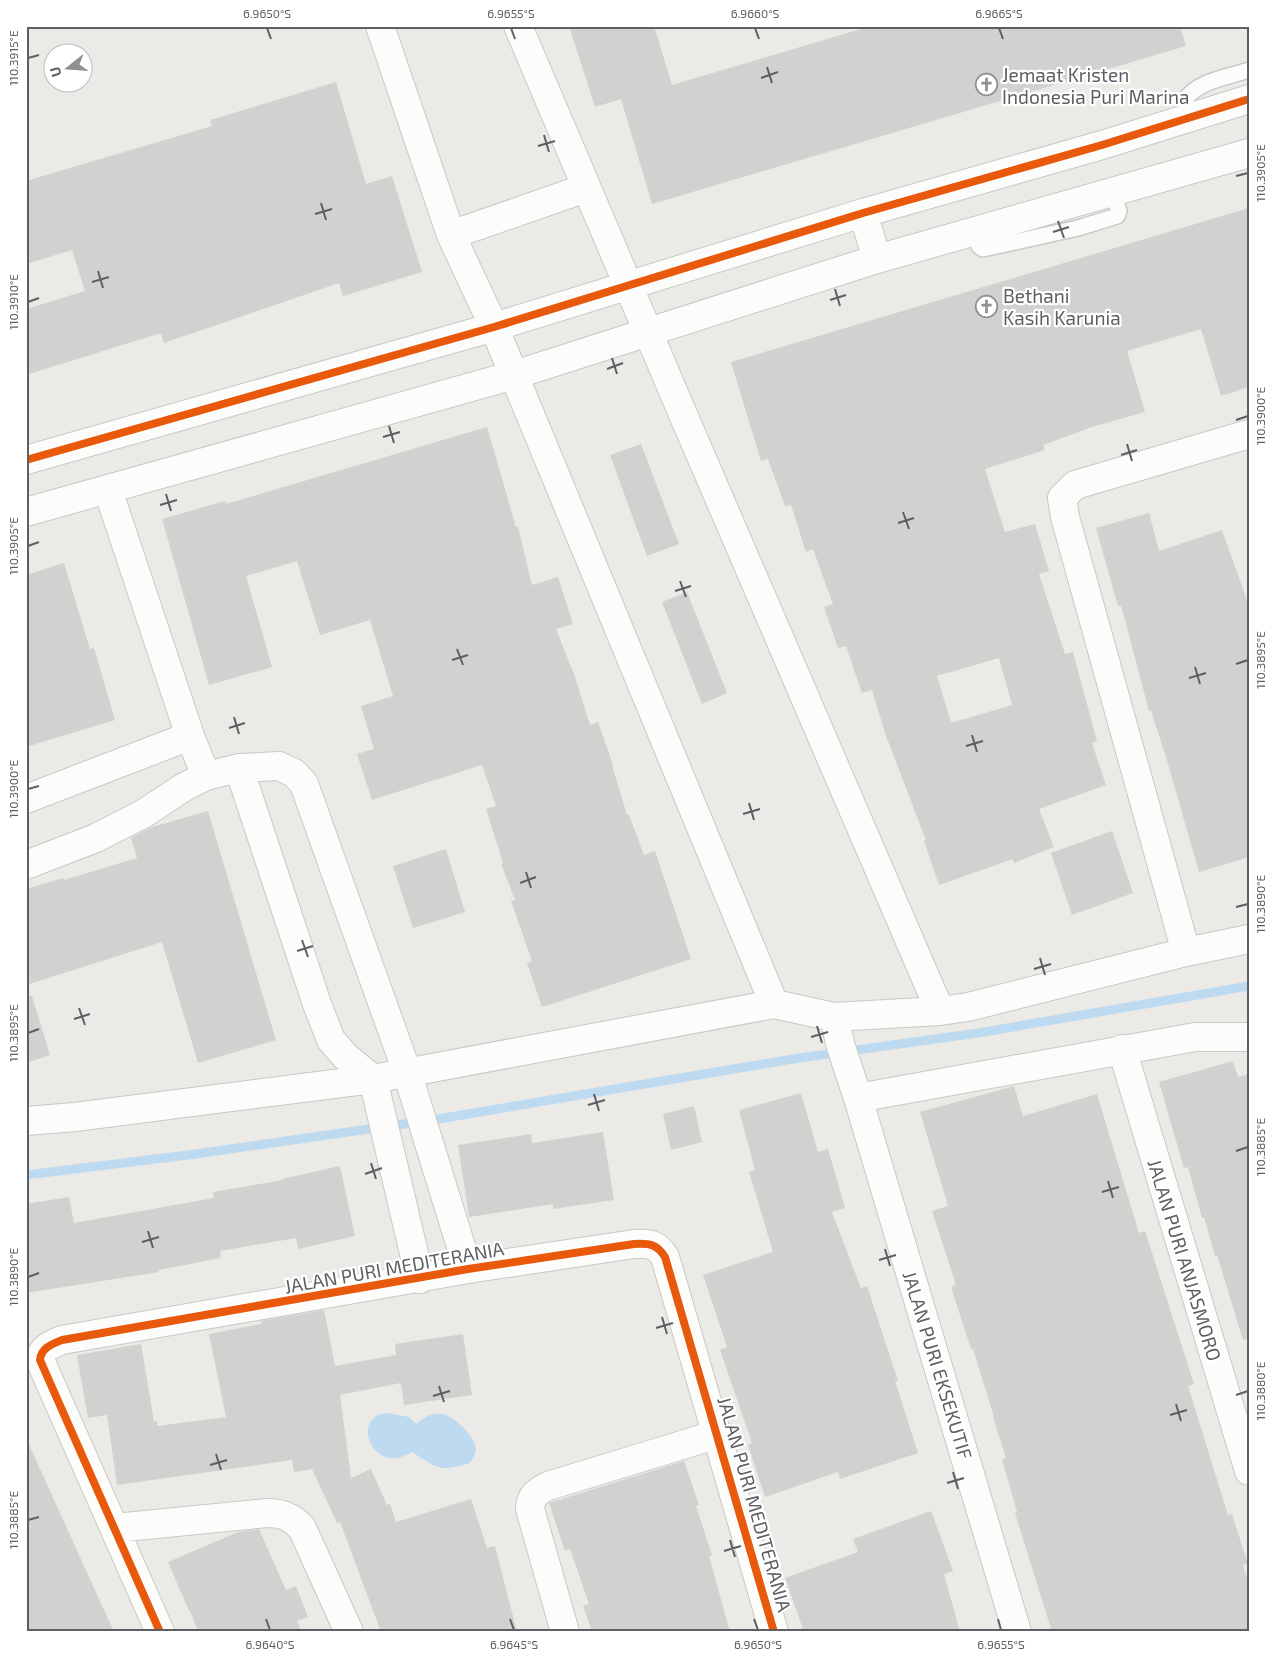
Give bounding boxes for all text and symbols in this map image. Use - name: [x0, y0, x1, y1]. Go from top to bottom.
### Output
- text: 6.9650°S: [243, 6, 291, 20]
- text: 6.9655°S: [487, 6, 535, 20]
- text: 6.9660°S: [731, 6, 780, 20]
- text: 6.9665°S: [975, 6, 1023, 20]
- text: 110.3915°E: [6, 30, 20, 86]
- north arrow: [42, 42, 92, 92]
- place label: Jemaat Kristen Indonesia Puri Marina: [1002, 63, 1189, 108]
- text: U: [46, 65, 65, 79]
- church icon: Jemaat Kristen Indonesia Puri Marina: [974, 73, 998, 97]
- text: 110.3905°E: [1253, 144, 1267, 202]
- text: 110.3910°E: [6, 274, 20, 330]
- place label: Bethani Kasih Karunia: [1003, 284, 1121, 329]
- church icon: Bethani Kasih Karunia: [975, 294, 999, 318]
- text: 110.3900°E: [1253, 386, 1267, 445]
- text: 110.3905°E: [6, 517, 20, 575]
- text: 110.3895°E: [1253, 631, 1267, 689]
- text: 110.3900°E: [6, 759, 20, 818]
- text: 110.3890°E: [1253, 874, 1267, 933]
- text: 110.3895°E: [6, 1004, 20, 1062]
- text: 110.3885°E: [1253, 1118, 1267, 1176]
- street label: JALAN PURI ANJASMORO: [1143, 1156, 1227, 1364]
- street label: JALAN PURI MEDITERANIA: [282, 1236, 506, 1298]
- text: 110.3890°E: [6, 1247, 20, 1306]
- street label: JALAN PURI EKSEKUTIF: [898, 1268, 978, 1462]
- text: 110.3880°E: [1253, 1361, 1267, 1421]
- street label: JALAN PURI MEDITERANIA: [713, 1394, 797, 1614]
- text: 110.3885°E: [6, 1491, 20, 1549]
- text: 6.9640°S: [245, 1637, 295, 1651]
- text: 6.9645°S: [490, 1637, 538, 1651]
- text: 6.9650°S: [734, 1637, 782, 1651]
- text: 6.9655°S: [977, 1637, 1025, 1651]

